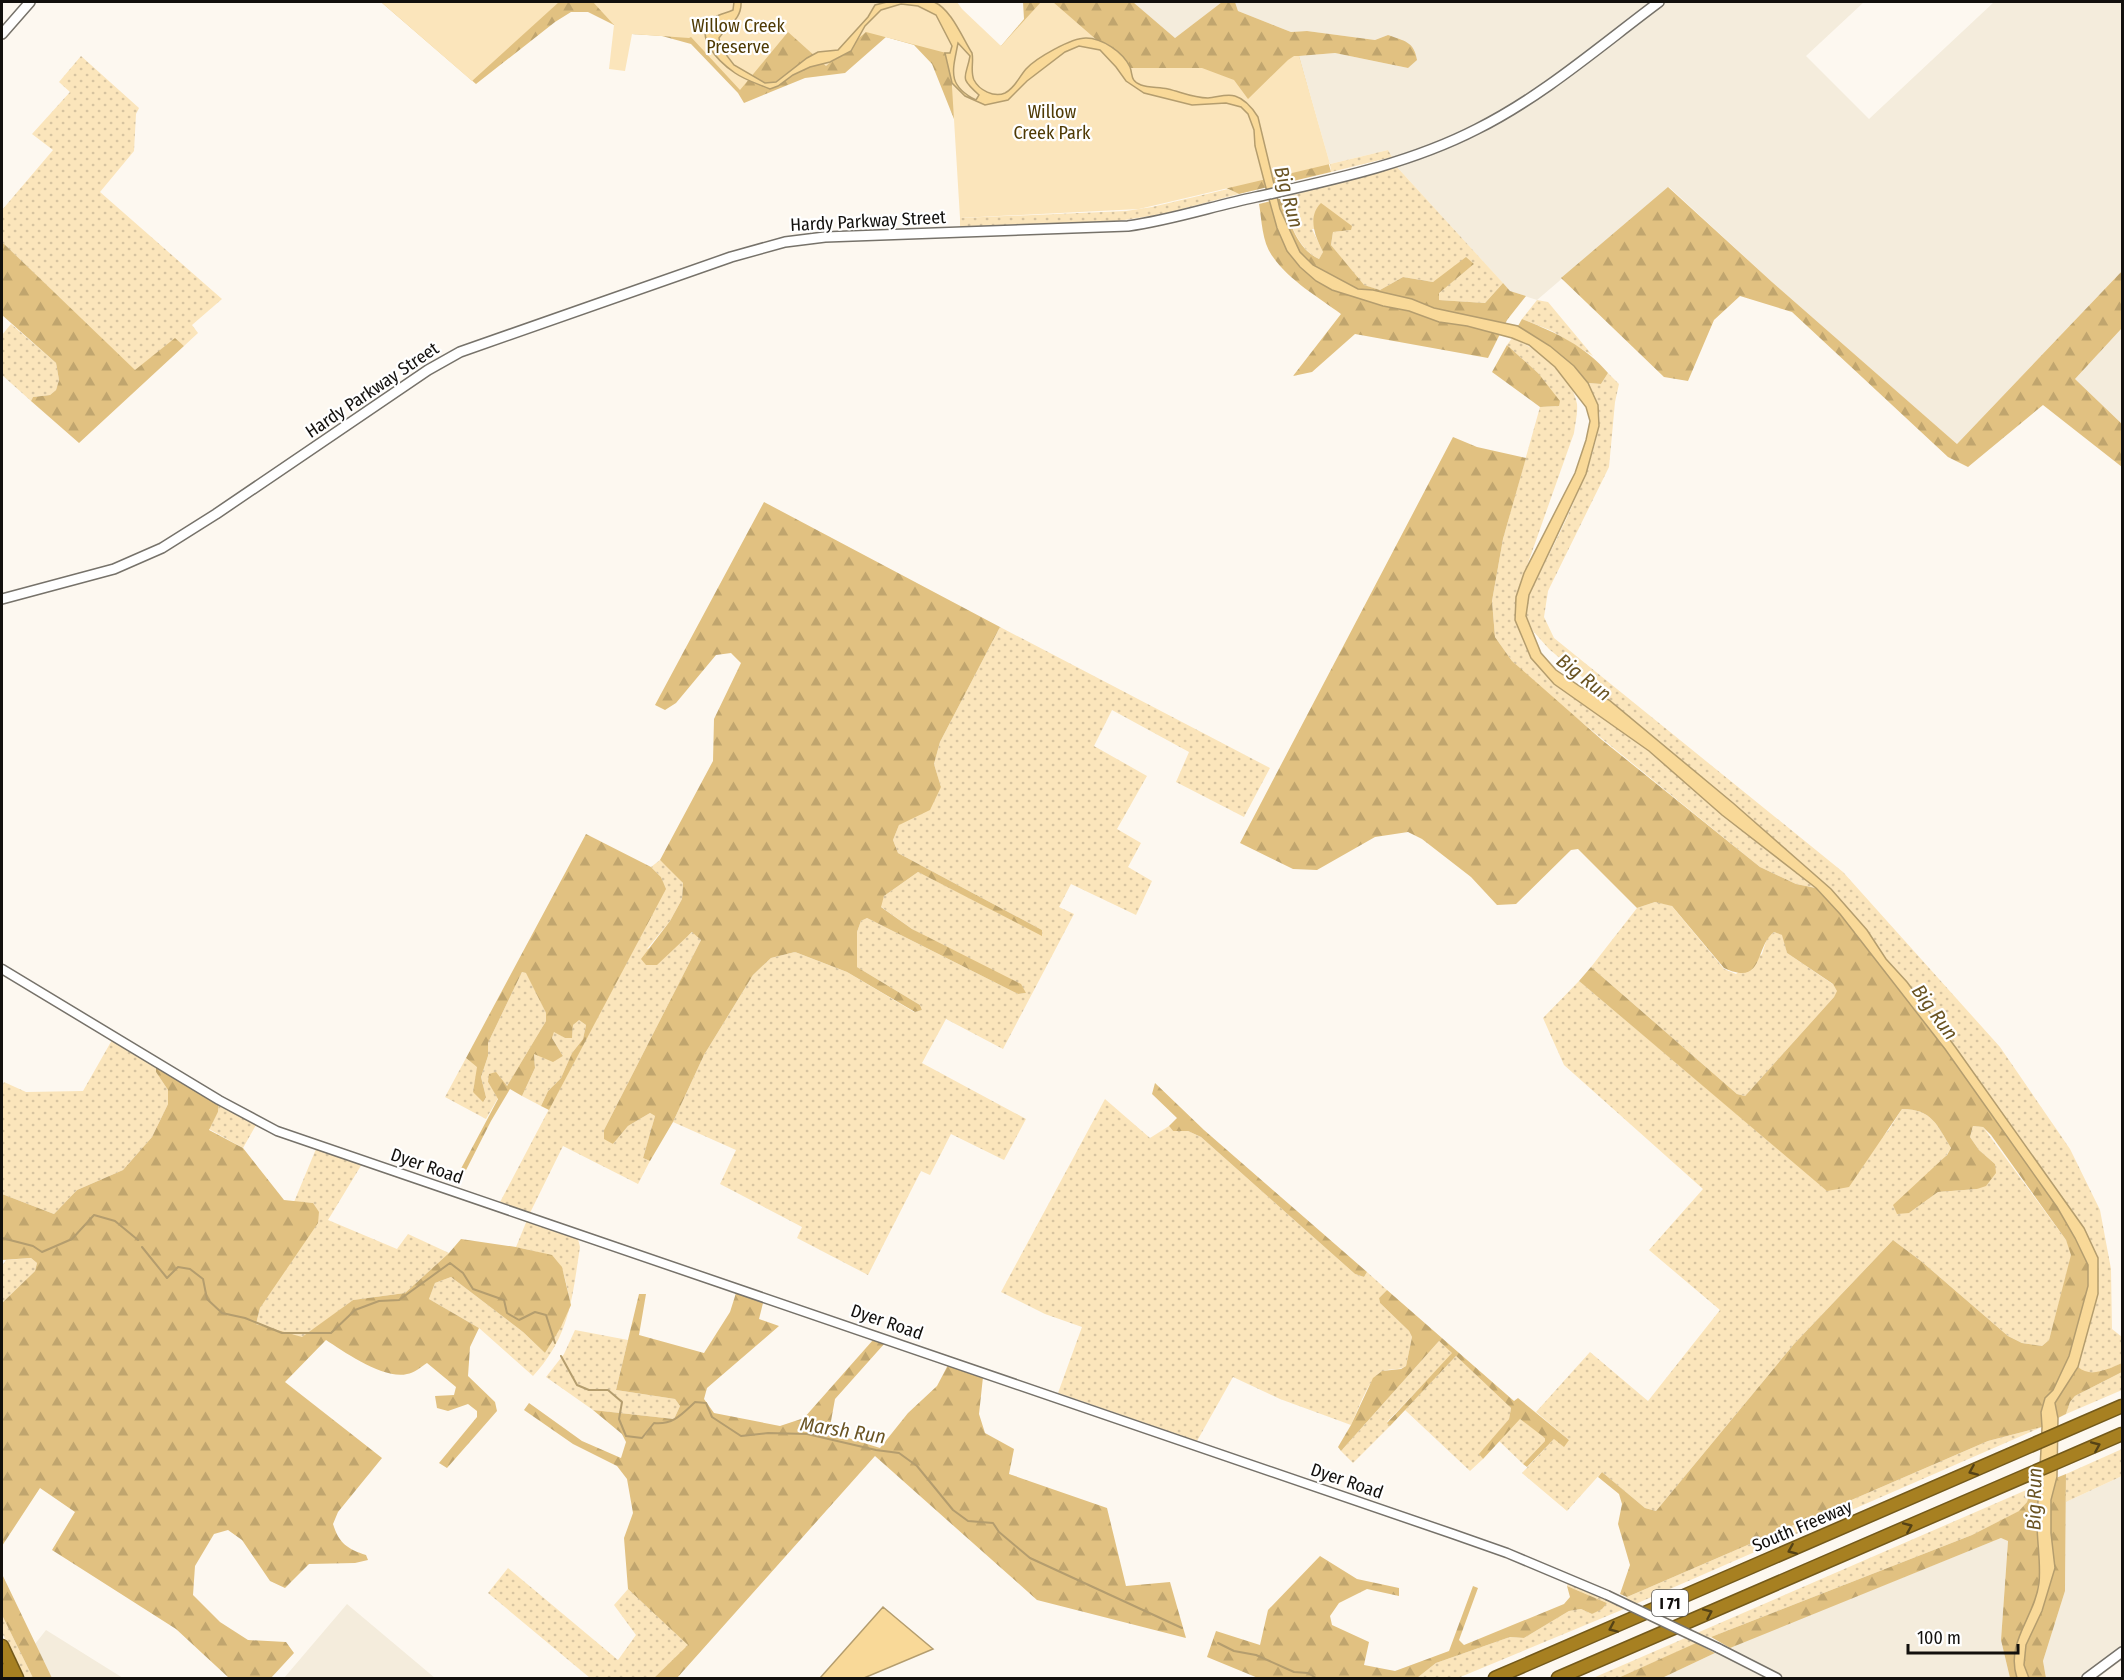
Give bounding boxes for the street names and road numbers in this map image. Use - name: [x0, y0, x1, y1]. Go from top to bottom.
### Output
- street label: Hardy Parkway Street: [790, 206, 947, 236]
- street label: Hardy Parkway Street: [301, 337, 443, 443]
- street label: Dyer Road: [388, 1143, 466, 1189]
- street label: Dyer Road: [848, 1299, 926, 1345]
- street label: Dyer Road: [1308, 1458, 1386, 1504]
- street label: South Freeway: [1749, 1495, 1855, 1557]
- road number: I 71: [1652, 1590, 1688, 1616]

